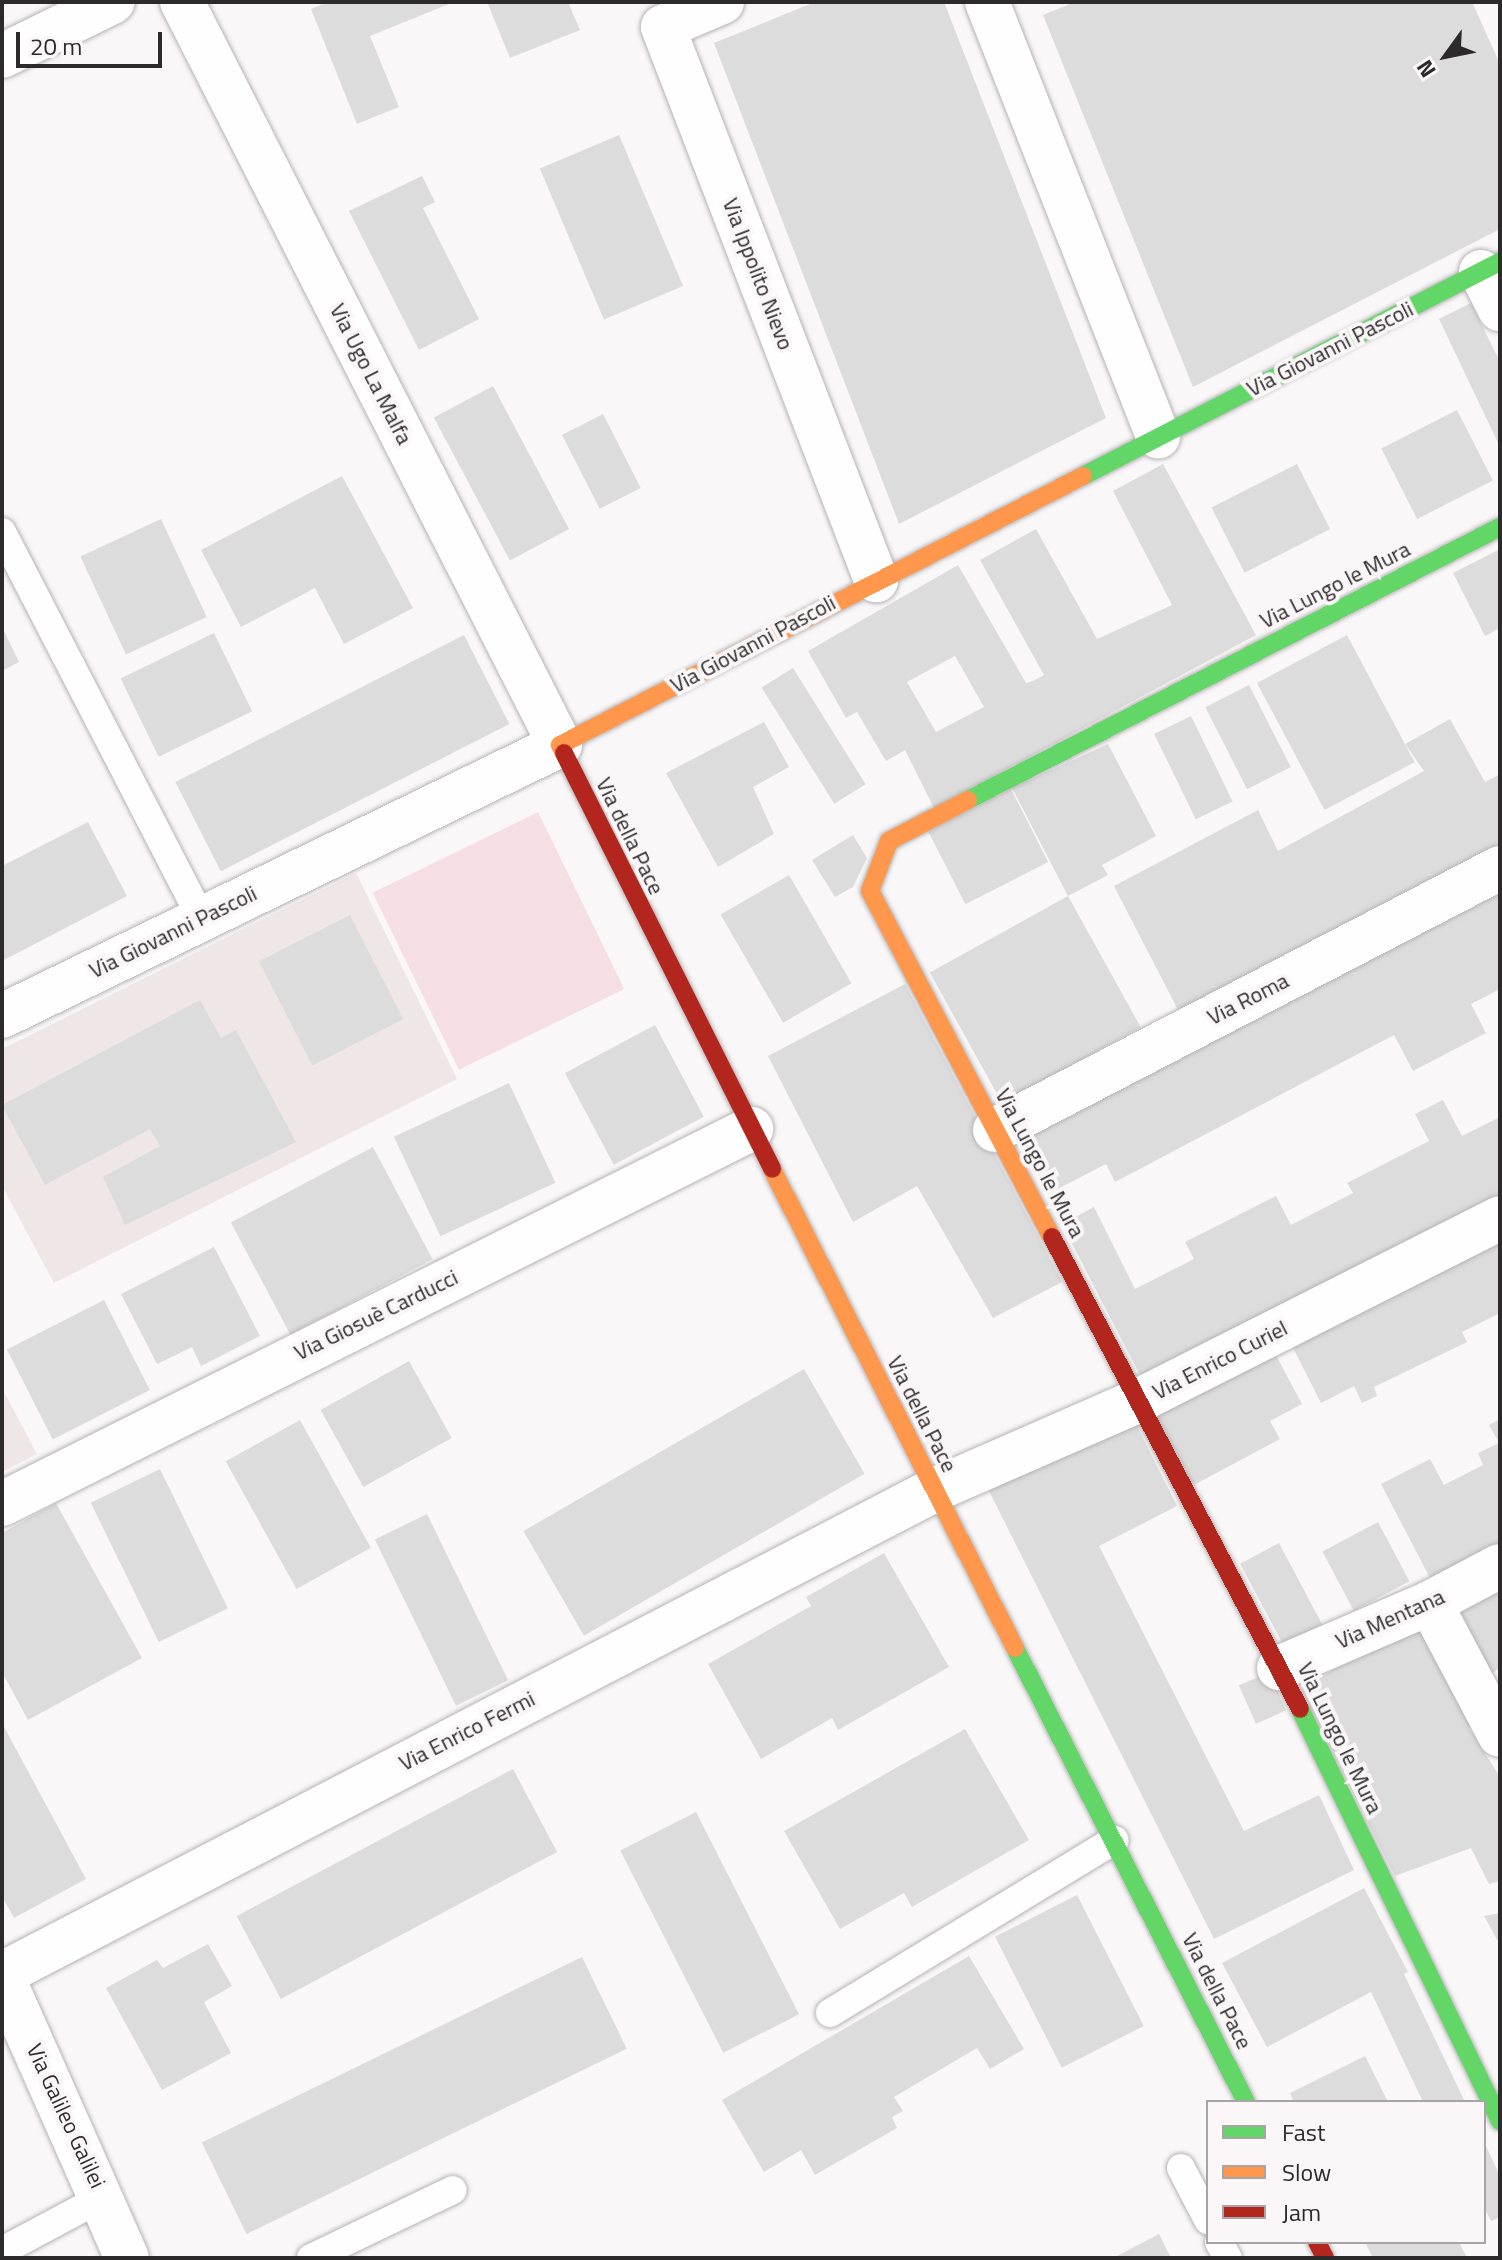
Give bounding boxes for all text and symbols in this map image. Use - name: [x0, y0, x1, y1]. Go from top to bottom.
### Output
- scale bar: [20, 16, 166, 66]
- north arrow: [1406, 16, 1486, 96]
- text: 20 m: [30, 28, 82, 64]
- text: N: [1407, 53, 1444, 85]
- street label: Via Ippolito Nievo: [717, 194, 799, 354]
- street label: Via Giovanni Pascoli: [1242, 296, 1418, 402]
- street label: Via Ugo La Malfa: [324, 299, 418, 449]
- street label: Via Lungo le Mura: [1255, 536, 1415, 634]
- street label: Via Giovanni Pascoli: [666, 589, 840, 699]
- street label: Via della Pace: [590, 773, 670, 899]
- street label: Via Giovanni Pascoli: [85, 880, 261, 984]
- street label: Via Roma: [1203, 967, 1293, 1031]
- street label: Via Lungo le Mura: [990, 1084, 1090, 1242]
- street label: Via Giosuè Carducci: [290, 1264, 462, 1366]
- street label: Via Enrico Curiel: [1148, 1315, 1292, 1405]
- street label: Via della Pace: [881, 1352, 963, 1476]
- street label: Via Mentana: [1332, 1583, 1448, 1655]
- street label: Via Lungo le Mura: [1292, 1658, 1388, 1818]
- street label: Via Enrico Fermi: [395, 1685, 539, 1777]
- street label: Via della Pace: [1176, 1929, 1258, 2053]
- street label: Via Galileo Galilei: [21, 2040, 111, 2192]
- legend: [1206, 2100, 1486, 2244]
- text: Fast: [1282, 2114, 1325, 2150]
- text: Slow: [1282, 2154, 1331, 2190]
- text: Jam: [1282, 2194, 1321, 2230]

